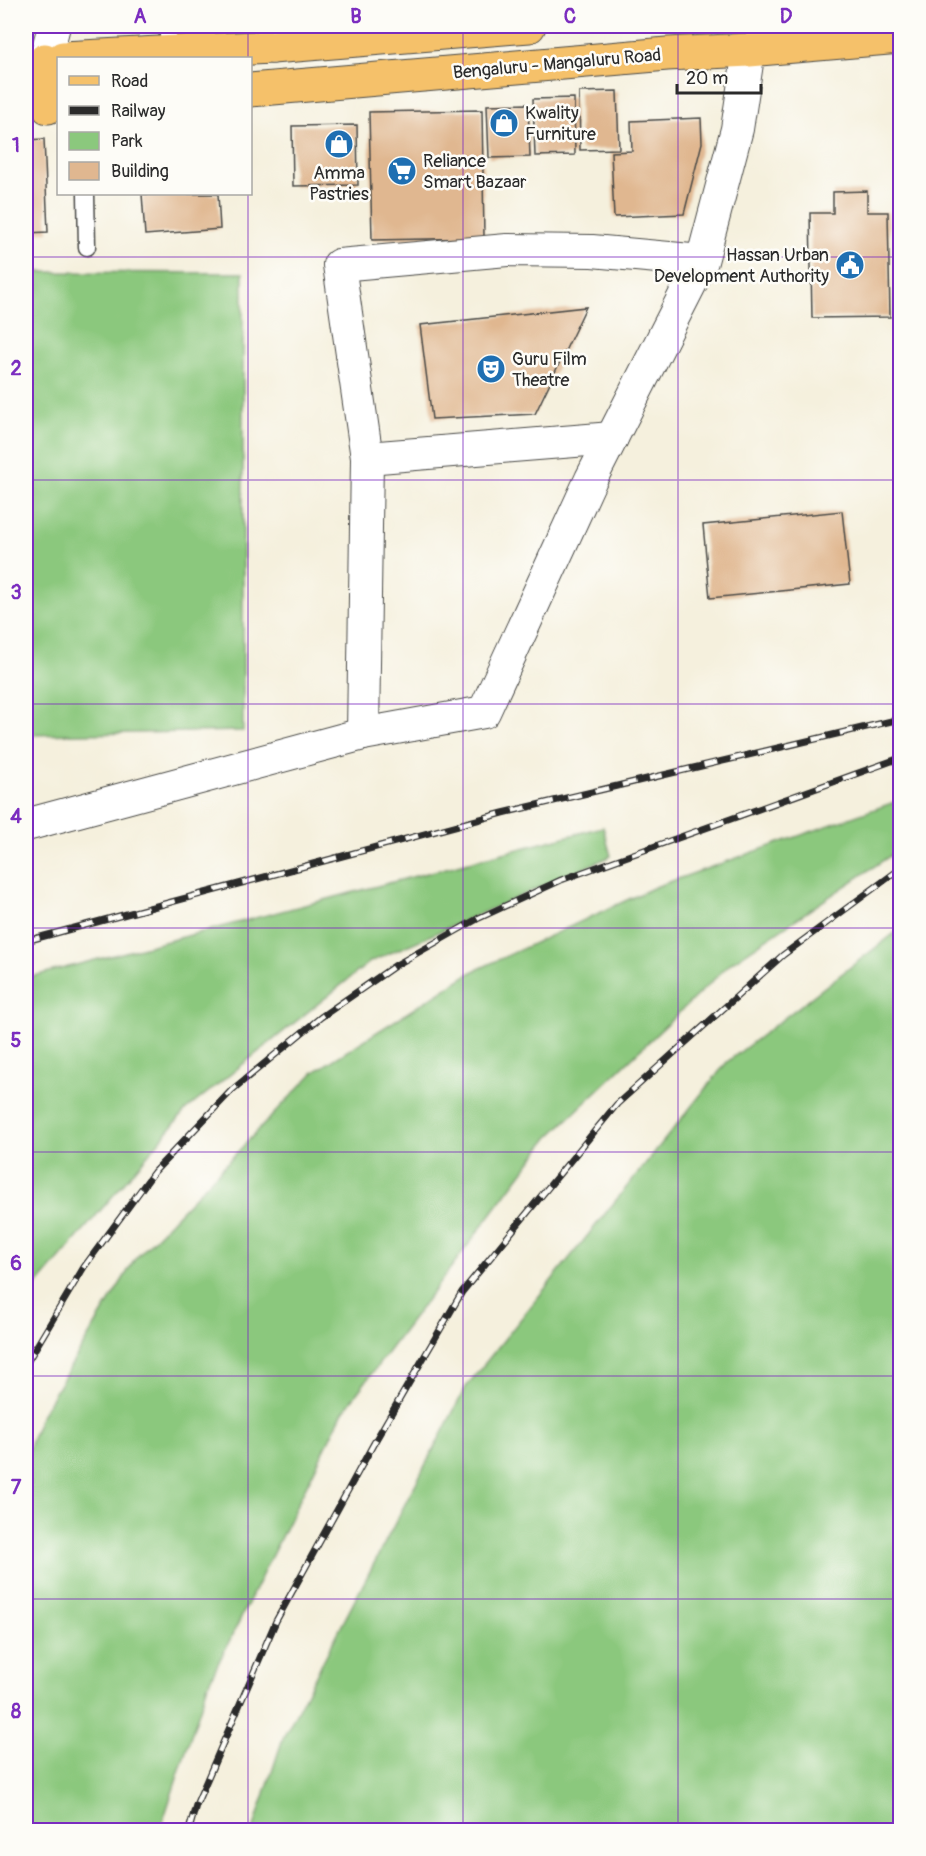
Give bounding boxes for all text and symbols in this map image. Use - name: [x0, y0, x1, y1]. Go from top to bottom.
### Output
- text: A: [134, 4, 147, 29]
- text: B: [350, 4, 362, 29]
- text: C: [564, 4, 576, 29]
- text: D: [780, 4, 793, 29]
- street label: Bengaluru - Mangaluru Road: [452, 43, 662, 85]
- legend: [57, 57, 252, 195]
- scale bar: [677, 57, 761, 95]
- text: 20 m: [686, 67, 728, 90]
- text: Road: [111, 70, 148, 93]
- text: Railway: [111, 100, 166, 123]
- place label: Kwality Furniture: [525, 102, 596, 146]
- shop icon: Kwality Furniture: [488, 107, 520, 139]
- shop icon: Amma Pastries: [323, 128, 355, 160]
- text: Park: [111, 130, 143, 153]
- text: 1: [12, 133, 20, 158]
- place label: Reliance Smart Bazaar: [423, 150, 527, 194]
- supermarket icon: Reliance Smart Bazaar: [386, 155, 418, 187]
- text: Building: [111, 160, 169, 183]
- place label: Amma Pastries: [309, 162, 369, 206]
- place label: Hassan Urban Development Authority: [654, 244, 829, 288]
- public building icon: Hassan Urban Development Authority: [834, 249, 866, 281]
- place label: Guru Film Theatre: [512, 348, 587, 392]
- theatre icon: Guru Film Theatre: [475, 353, 507, 385]
- text: 2: [10, 356, 22, 381]
- text: 3: [10, 580, 22, 605]
- text: 4: [10, 804, 22, 829]
- text: 5: [11, 1028, 22, 1053]
- text: 6: [10, 1251, 22, 1276]
- text: 7: [11, 1475, 22, 1500]
- text: 8: [11, 1699, 21, 1724]

